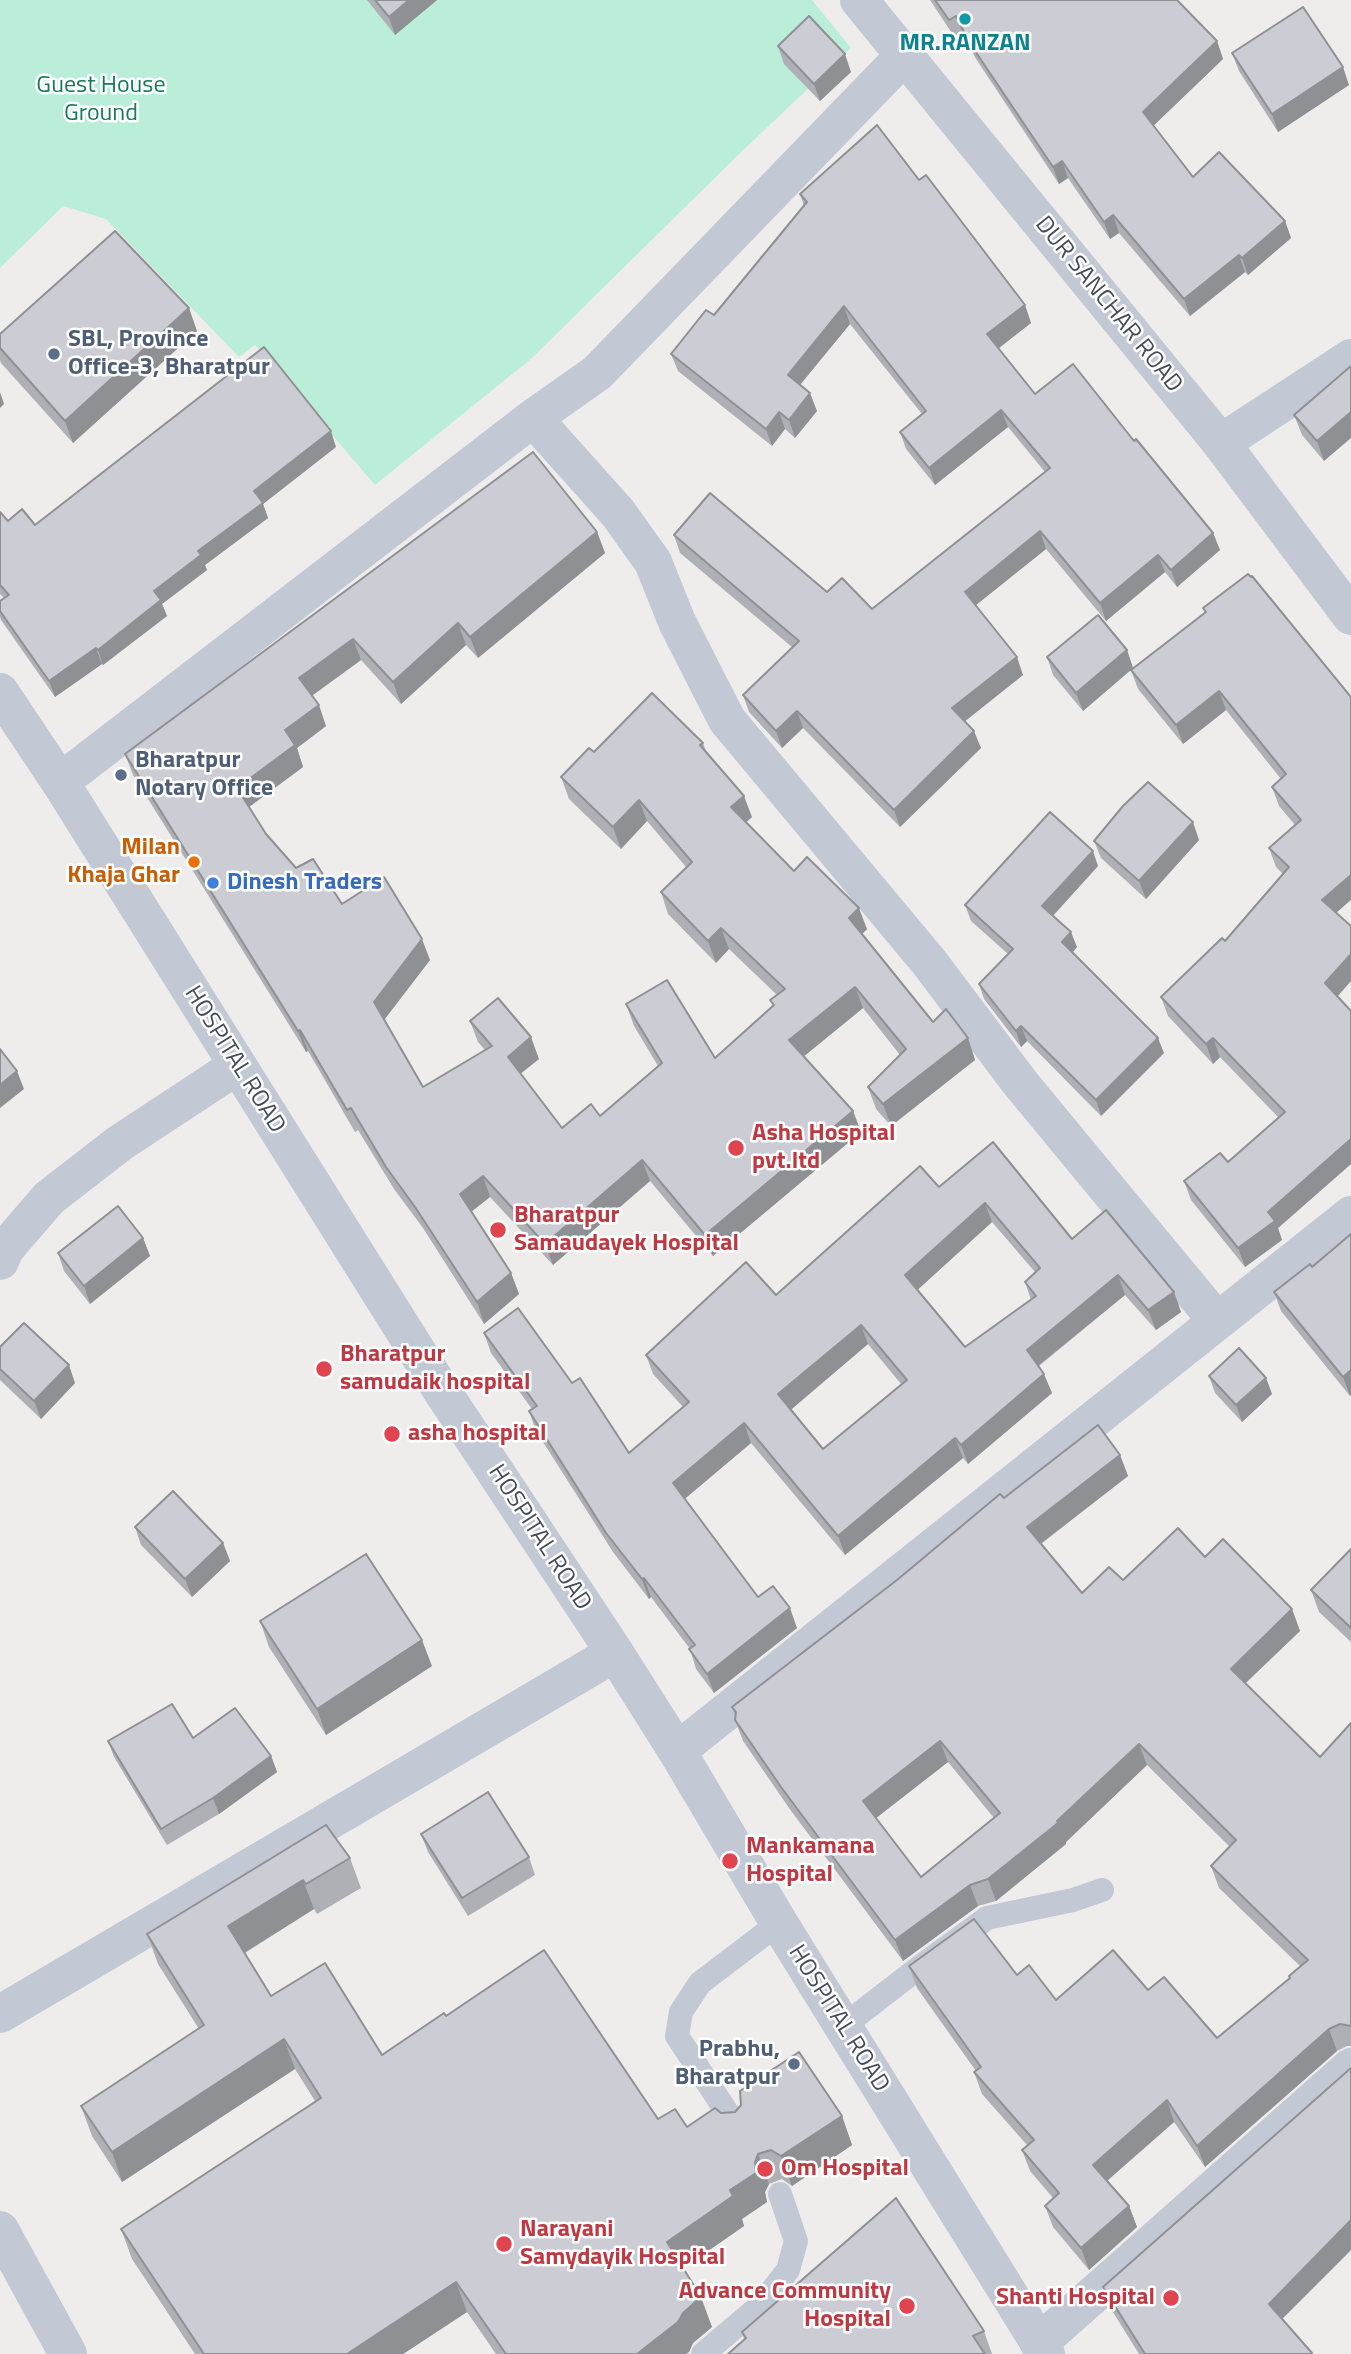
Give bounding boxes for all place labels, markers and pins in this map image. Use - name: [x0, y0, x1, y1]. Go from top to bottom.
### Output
- marker: MR.RANZAN: [957, 11, 973, 27]
- place label: MR.RANZAN: [899, 30, 1031, 58]
- place label: SBL, Province Office-3, Bharatpur: [68, 326, 270, 382]
- marker: SBL, Province Office-3, Bharatpur: [46, 346, 62, 362]
- place label: Bharatpur Notary Office: [135, 747, 273, 803]
- marker: Bharatpur Notary Office: [113, 767, 129, 783]
- place label: Milan Khaja Ghar: [67, 834, 180, 890]
- marker: Milan Khaja Ghar: [186, 854, 202, 870]
- place label: Dinesh Traders: [227, 869, 382, 897]
- marker: Dinesh Traders: [205, 875, 221, 891]
- place label: Asha Hospital pvt.ltd: [752, 1120, 896, 1176]
- marker: Asha Hospital pvt.ltd: [726, 1138, 746, 1158]
- place label: Bharatpur Samaudayek Hospital: [514, 1202, 739, 1258]
- marker: Bharatpur Samaudayek Hospital: [488, 1220, 508, 1240]
- place label: Bharatpur samudaik hospital: [340, 1341, 530, 1397]
- marker: Bharatpur samudaik hospital: [314, 1359, 334, 1379]
- place label: asha hospital: [408, 1420, 547, 1448]
- marker: asha hospital: [382, 1424, 402, 1444]
- place label: Mankamana Hospital: [746, 1833, 875, 1889]
- marker: Mankamana Hospital: [720, 1851, 740, 1871]
- place label: Prabhu, Bharatpur: [675, 2036, 780, 2092]
- marker: Prabhu, Bharatpur: [786, 2056, 802, 2072]
- place label: Om Hospital: [781, 2155, 909, 2183]
- marker: Om Hospital: [755, 2159, 775, 2179]
- place label: Narayani Samydayik Hospital: [520, 2216, 725, 2272]
- marker: Narayani Samydayik Hospital: [494, 2234, 514, 2254]
- place label: Advance Community Hospital: [679, 2278, 891, 2334]
- place label: Shanti Hospital: [996, 2284, 1155, 2312]
- marker: Shanti Hospital: [1161, 2288, 1181, 2308]
- marker: Advance Community Hospital: [897, 2296, 917, 2316]

